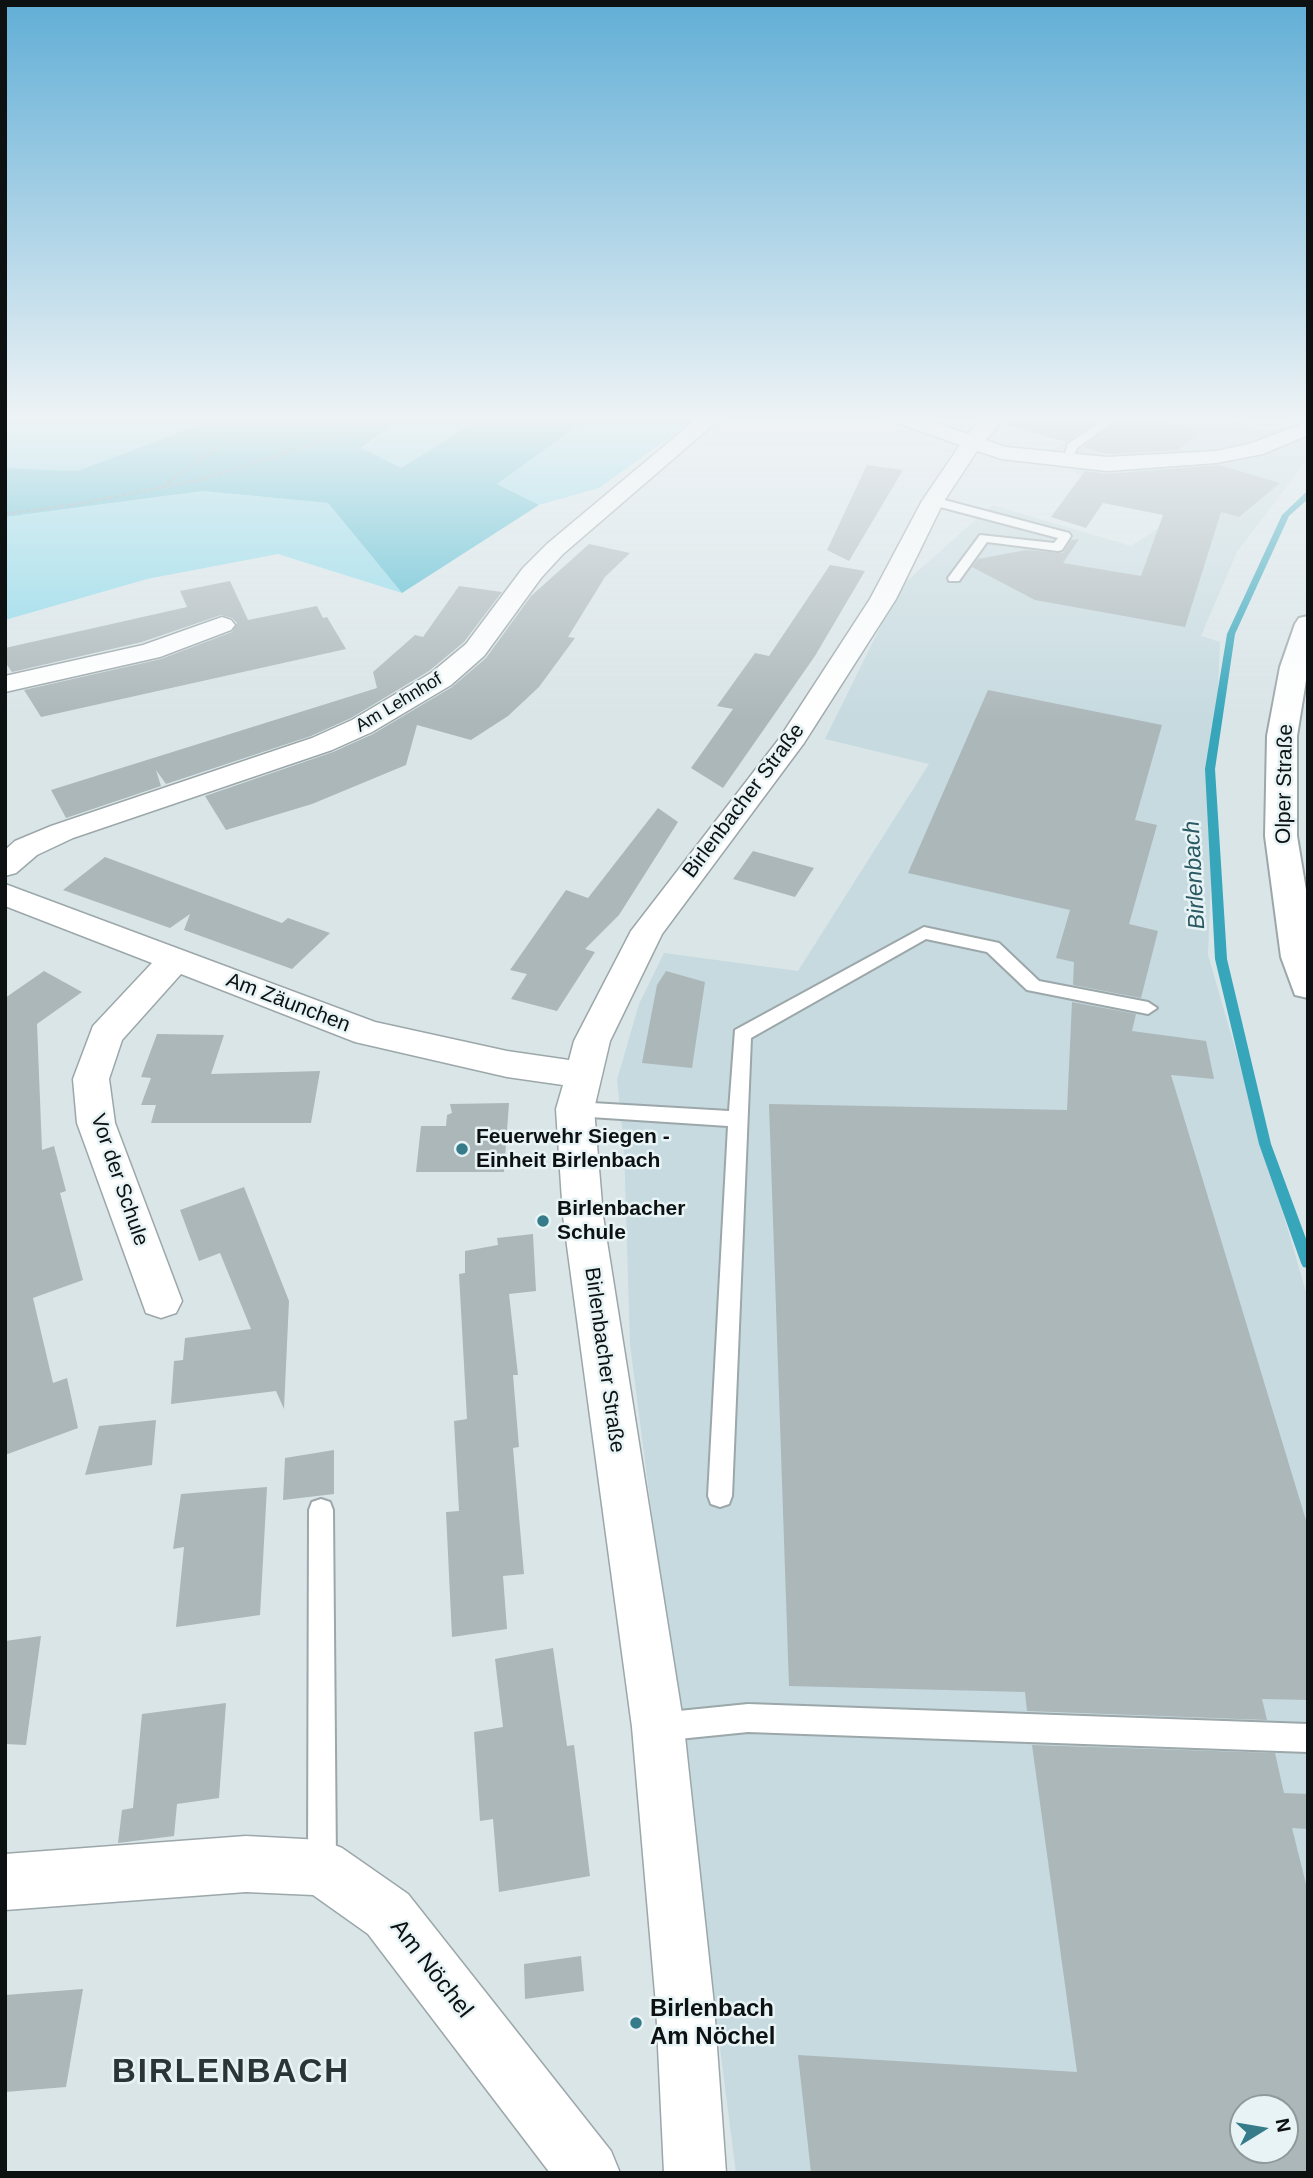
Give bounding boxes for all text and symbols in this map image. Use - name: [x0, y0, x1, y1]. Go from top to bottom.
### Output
- street label: Am Lehnhof: [352, 669, 446, 737]
- street label: Birlenbacher Straße: [678, 719, 810, 883]
- street label: Olper Straße: [1271, 724, 1299, 844]
- water label: Birlenbach: [1178, 820, 1212, 930]
- street label: Am Zäunchen: [222, 968, 354, 1038]
- street label: Vor der Schule: [85, 1111, 153, 1249]
- place label: Feuerwehr Siegen - Einheit Birlenbach: [476, 1124, 670, 1174]
- marker: Feuerwehr Siegen - Einheit Birlenbach: [454, 1141, 470, 1157]
- place label: Birlenbacher Schule: [557, 1196, 685, 1246]
- marker: Birlenbacher Schule: [535, 1213, 551, 1229]
- street label: Birlenbacher Straße: [579, 1266, 629, 1454]
- street label: Am Nöchel: [384, 1914, 478, 2024]
- place label: Birlenbach Am Nöchel: [650, 1995, 775, 2051]
- marker: Birlenbach Am Nöchel: [628, 2015, 644, 2031]
- district label: BIRLENBACH: [113, 2053, 349, 2093]
- north arrow: [1229, 2094, 1299, 2164]
- text: N: [1272, 2117, 1295, 2134]

